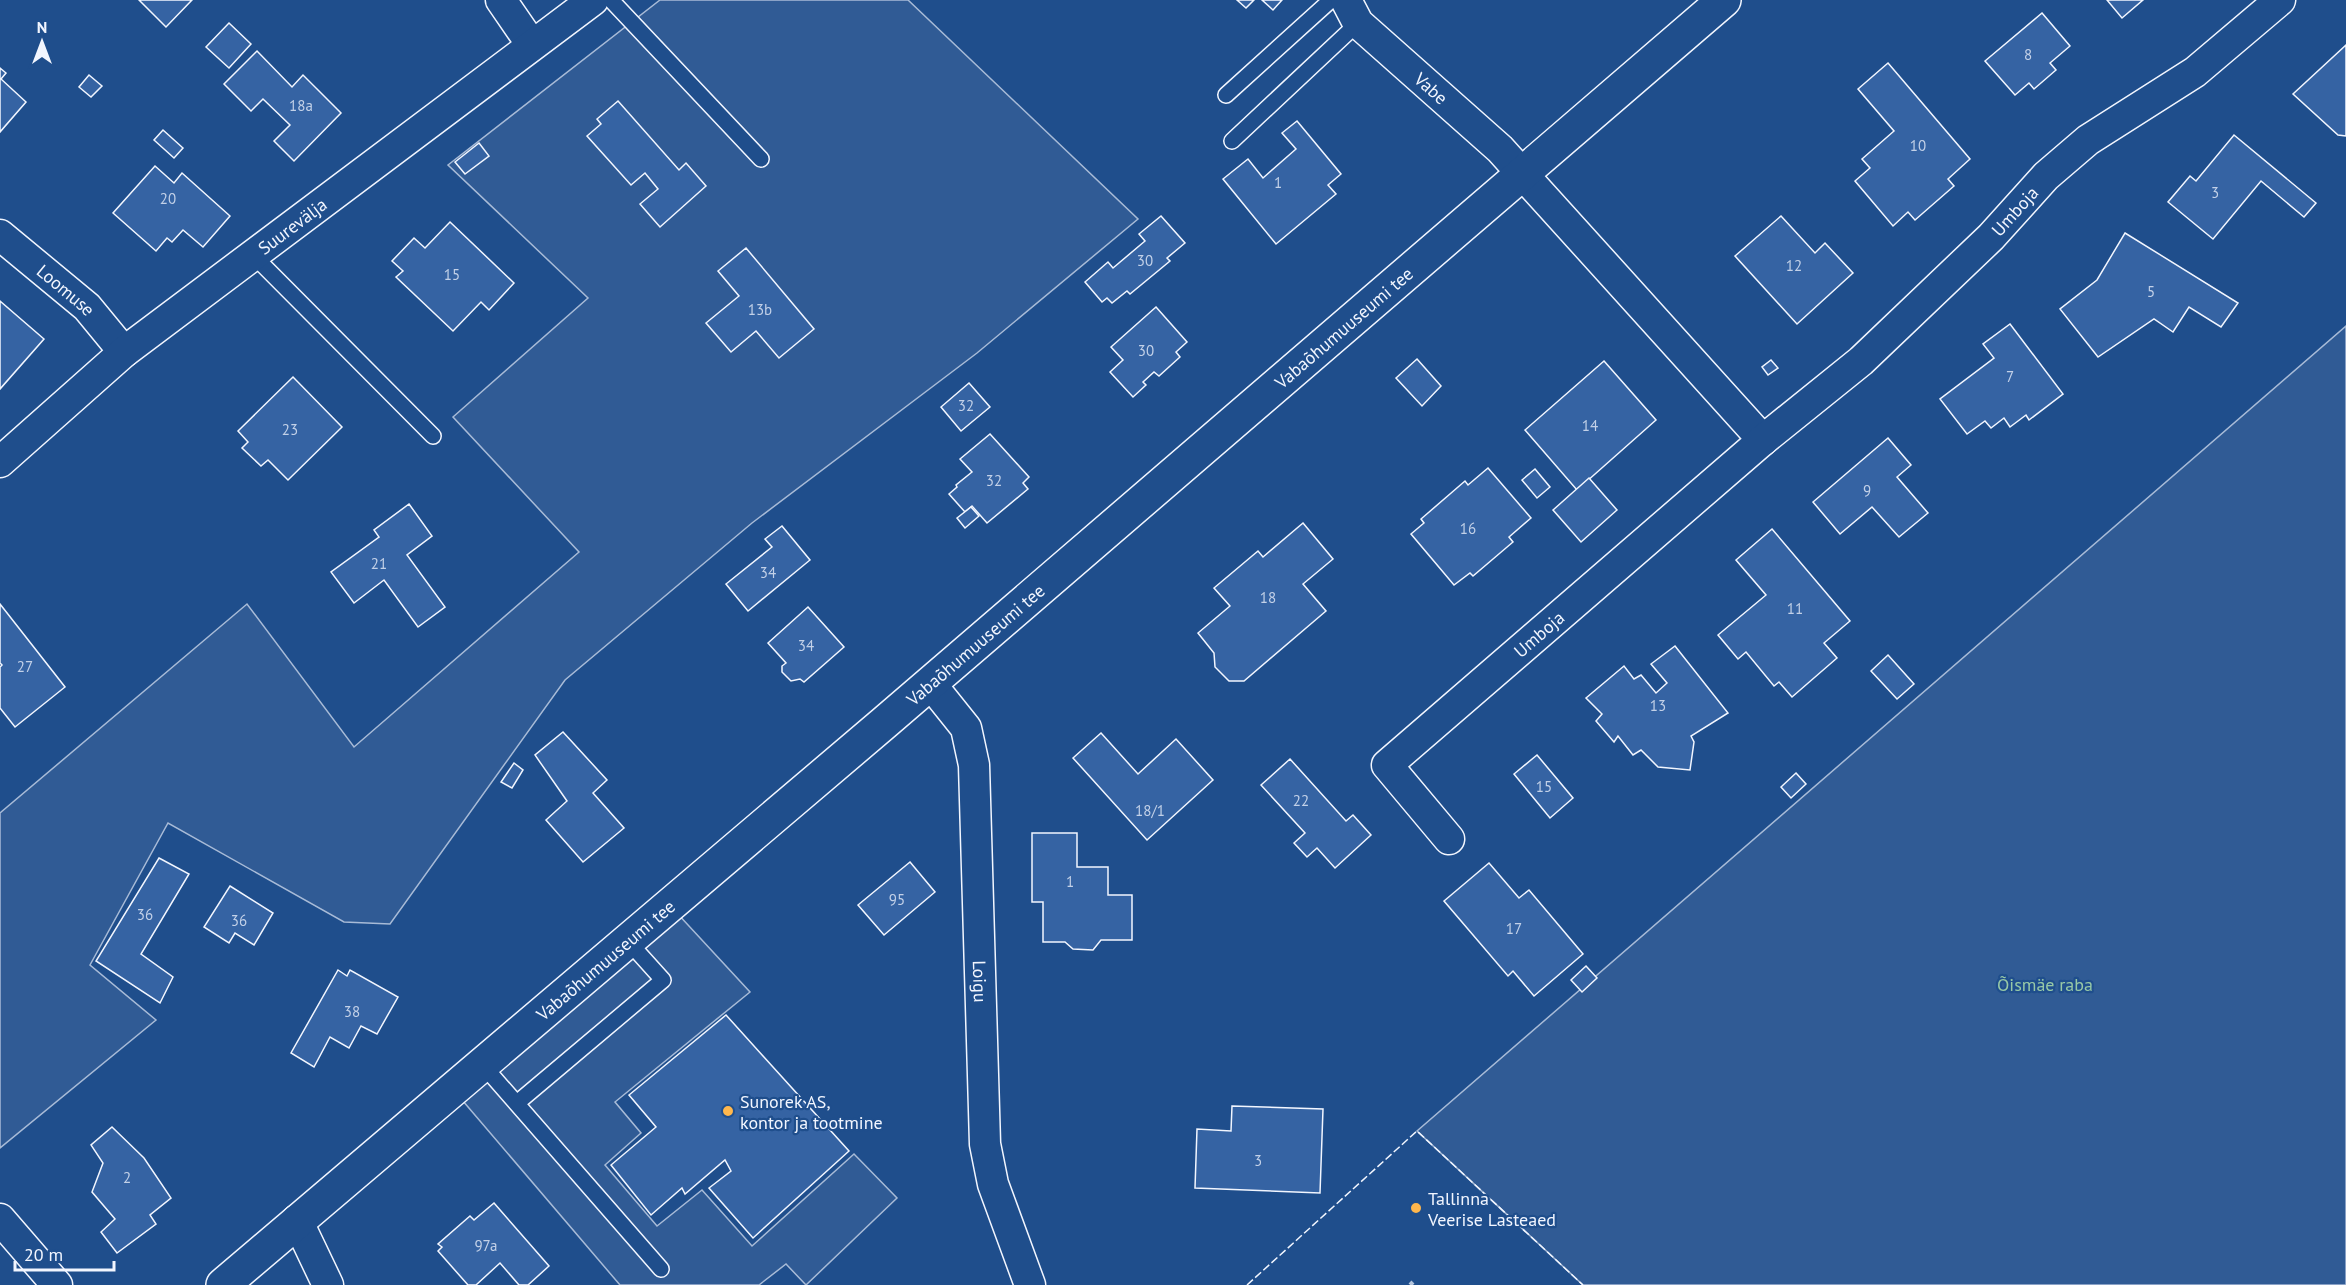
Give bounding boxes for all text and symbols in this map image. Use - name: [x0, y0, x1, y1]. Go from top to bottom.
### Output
- north arrow: [12, 12, 72, 72]
- text: N: [37, 17, 47, 37]
- house number: 8: [2024, 45, 2032, 64]
- street label: Vabe: [1409, 66, 1453, 109]
- house number: 18a: [289, 96, 313, 115]
- house number: 10: [1910, 136, 1926, 155]
- house number: 1: [1274, 173, 1282, 192]
- street label: Umboja: [1986, 181, 2043, 241]
- house number: 3: [2211, 183, 2219, 202]
- house number: 20: [160, 189, 176, 208]
- street label: Suurevälja: [253, 192, 331, 259]
- house number: 30: [1137, 251, 1153, 270]
- house number: 12: [1786, 256, 1802, 275]
- street label: Loomuse: [32, 259, 101, 320]
- street label: Vabaõhumuuseumi tee: [1269, 262, 1417, 394]
- house number: 15: [444, 265, 460, 284]
- house number: 5: [2147, 282, 2155, 301]
- house number: 13b: [748, 300, 772, 319]
- house number: 30: [1138, 341, 1154, 360]
- house number: 7: [2006, 367, 2014, 386]
- house number: 32: [958, 396, 974, 415]
- house number: 14: [1582, 416, 1598, 435]
- house number: 23: [282, 420, 298, 439]
- house number: 32: [986, 471, 1002, 490]
- house number: 9: [1863, 481, 1871, 500]
- house number: 16: [1460, 519, 1476, 538]
- house number: 21: [371, 554, 387, 573]
- house number: 34: [760, 563, 776, 582]
- street label: Vabaõhumuuseumi tee: [901, 579, 1049, 711]
- house number: 18: [1260, 588, 1276, 607]
- house number: 11: [1787, 599, 1803, 618]
- street label: Umboja: [1509, 606, 1569, 662]
- house number: 34: [798, 636, 814, 655]
- house number: 27: [17, 657, 33, 676]
- house number: 13: [1650, 696, 1666, 715]
- house number: 15: [1536, 777, 1552, 796]
- house number: 22: [1293, 791, 1309, 810]
- house number: 18/1: [1135, 801, 1165, 820]
- house number: 1: [1066, 872, 1074, 891]
- house number: 95: [889, 890, 905, 909]
- street label: Vabaõhumuuseumi tee: [531, 894, 680, 1026]
- house number: 36: [137, 905, 153, 924]
- house number: 36: [231, 911, 247, 930]
- house number: 17: [1506, 919, 1522, 938]
- street label: Loigu: [968, 960, 992, 1003]
- park label: Õismäe raba: [1997, 973, 2093, 996]
- house number: 38: [344, 1002, 360, 1021]
- place label: Sunorek AS, kontor ja tootmine: [740, 1090, 883, 1134]
- marker: Sunorek AS, kontor ja tootmine: [721, 1104, 735, 1118]
- house number: 3: [1254, 1151, 1262, 1170]
- house number: 2: [123, 1168, 131, 1187]
- place label: Tallinna Veerise Lasteaed: [1427, 1187, 1556, 1231]
- marker: Tallinna Veerise Lasteaed: [1409, 1201, 1423, 1215]
- scale bar: [15, 1234, 114, 1272]
- house number: 97a: [474, 1236, 498, 1255]
- text: 20 m: [24, 1243, 63, 1266]

